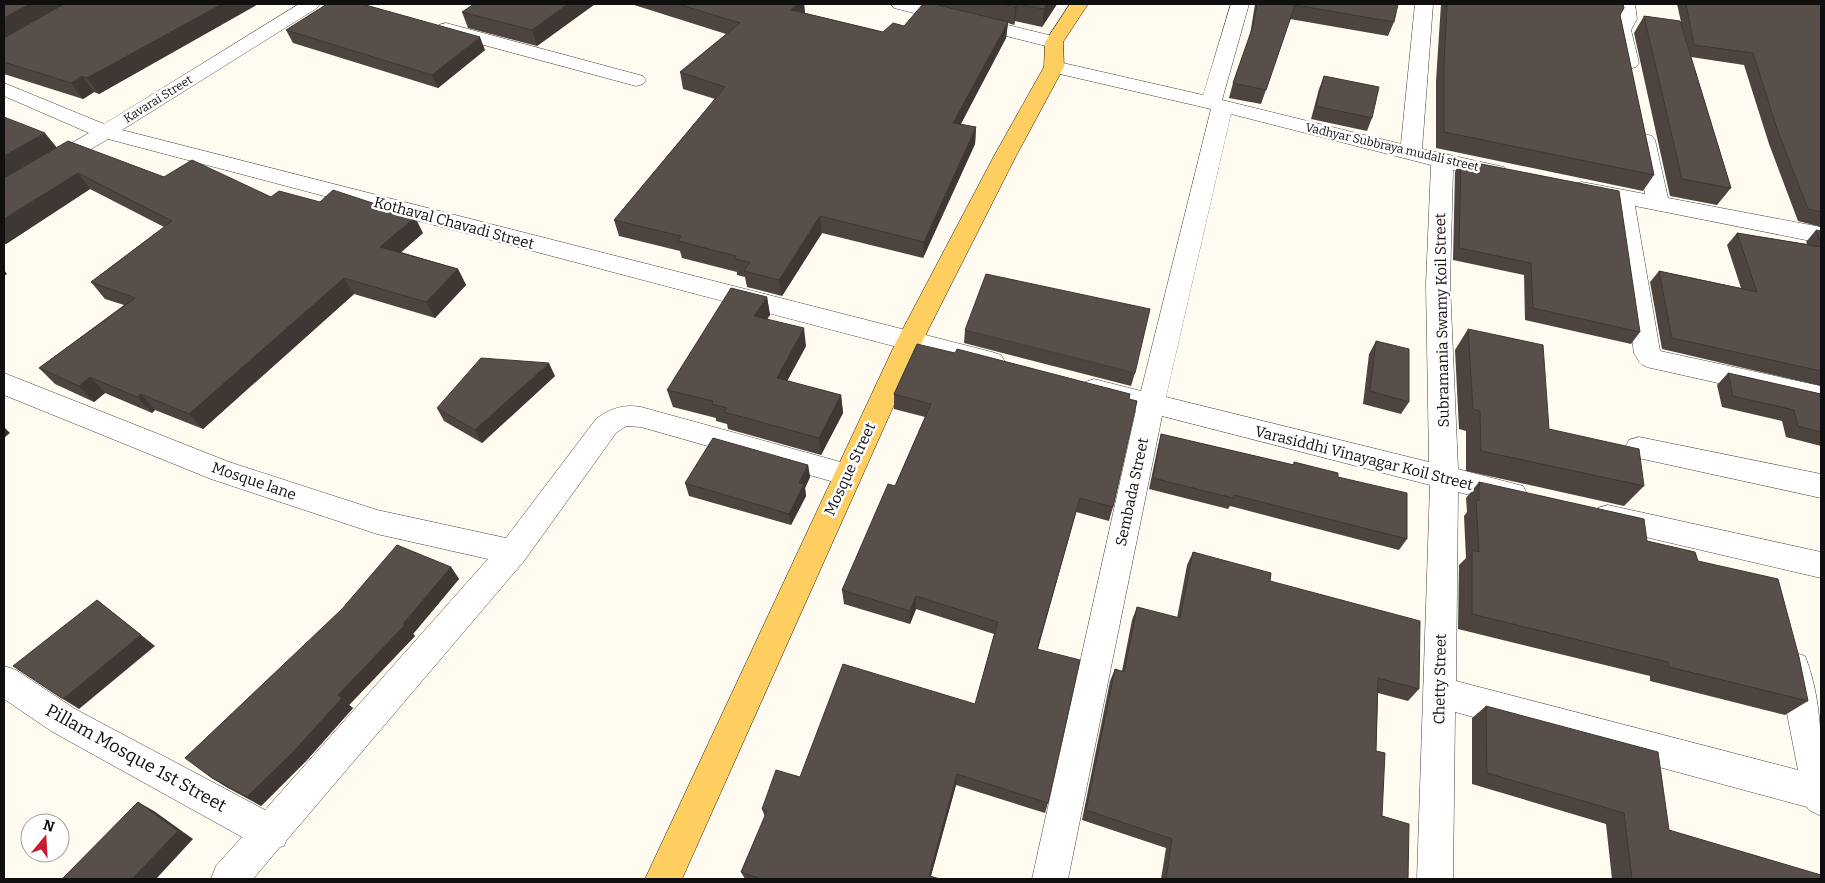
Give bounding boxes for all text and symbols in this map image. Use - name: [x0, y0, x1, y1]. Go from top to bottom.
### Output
- street label: Kavarai Street: [121, 72, 195, 126]
- street label: Vadhyar Subbraya mudali street: [1304, 120, 1481, 174]
- street label: Kothaval Chavadi Street: [372, 193, 537, 253]
- street label: Subramania Swamy Koil Street: [1431, 212, 1453, 427]
- street label: Mosque Street: [821, 419, 880, 518]
- street label: Varasiddhi Vinayagar Koil Street: [1253, 422, 1475, 494]
- street label: Sembada Street: [1112, 436, 1152, 548]
- street label: Mosque lane: [209, 458, 299, 504]
- street label: Chetty Street: [1430, 633, 1450, 725]
- street label: Pillam Mosque 1st Street: [42, 699, 231, 817]
- north arrow: [20, 813, 70, 863]
- text: N: [41, 816, 57, 836]

